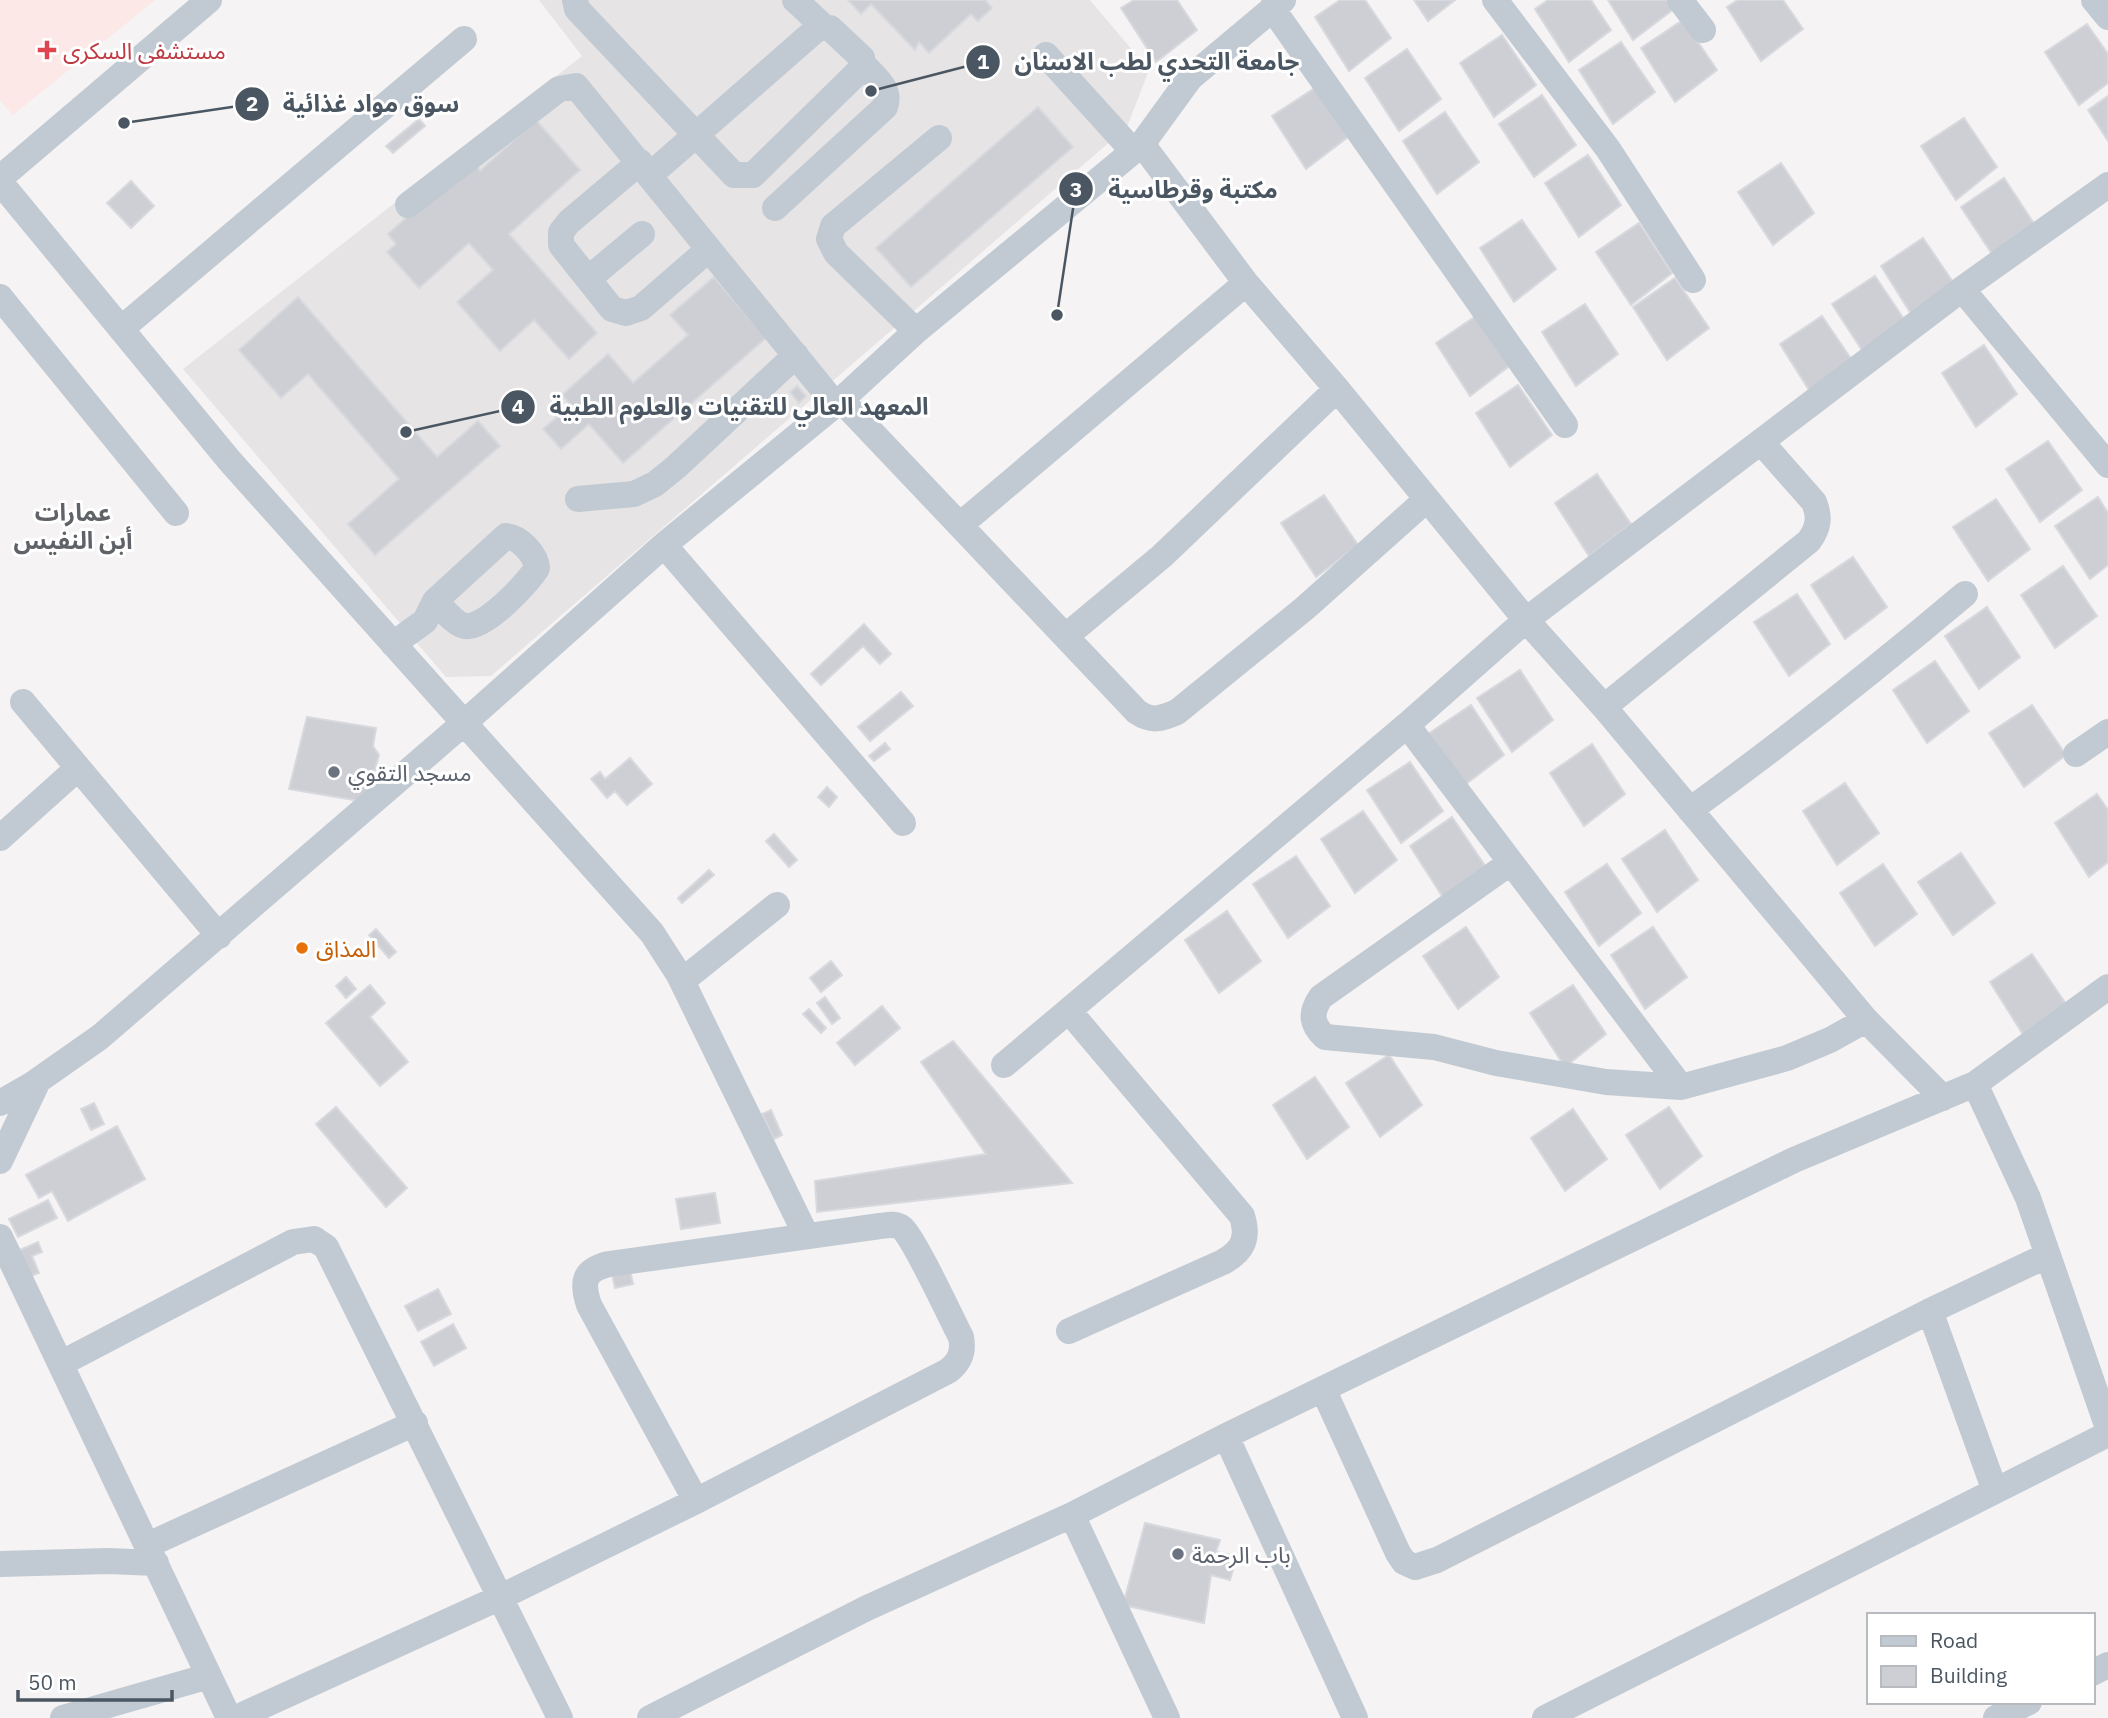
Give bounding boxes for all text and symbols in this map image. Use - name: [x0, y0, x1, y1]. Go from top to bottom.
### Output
- place label: مستشفى السكرى: [63, 35, 226, 65]
- callout: جامعة التحدي لطب الاسنان: [966, 39, 1314, 84]
- marker: مستشفى السكرى: [37, 40, 57, 60]
- text: جامعة التحدي لطب الاسنان: [1015, 45, 1299, 82]
- text: 1: [977, 47, 990, 75]
- callout: سوق مواد غذائية: [234, 81, 474, 126]
- text: سوق مواد غذائية: [283, 87, 459, 119]
- text: 2: [246, 89, 258, 117]
- callout: مكتبة وقرطاسية: [1059, 167, 1292, 212]
- text: مكتبة وقرطاسية: [1108, 173, 1278, 205]
- text: 3: [1070, 175, 1082, 203]
- callout: المعهد العالي للتقنيات والعلوم الطبية: [500, 384, 943, 429]
- text: المعهد العالي للتقنيات والعلوم الطبية: [549, 390, 929, 427]
- text: 4: [512, 392, 524, 420]
- district label: عمارات أبن النفيس: [13, 496, 133, 556]
- place label: مسجد التقوي: [348, 757, 472, 790]
- marker: مسجد التقوي: [326, 764, 342, 780]
- place label: المذاق: [316, 933, 376, 963]
- marker: المذاق: [294, 940, 310, 956]
- place label: باب الرحمة: [1192, 1539, 1291, 1569]
- marker: باب الرحمة: [1170, 1546, 1186, 1562]
- legend: [1867, 1613, 2094, 1704]
- text: Road: [1930, 1626, 1978, 1654]
- scale bar: [18, 1658, 172, 1702]
- text: Building: [1930, 1661, 2007, 1689]
- text: 50 m: [28, 1668, 77, 1696]

